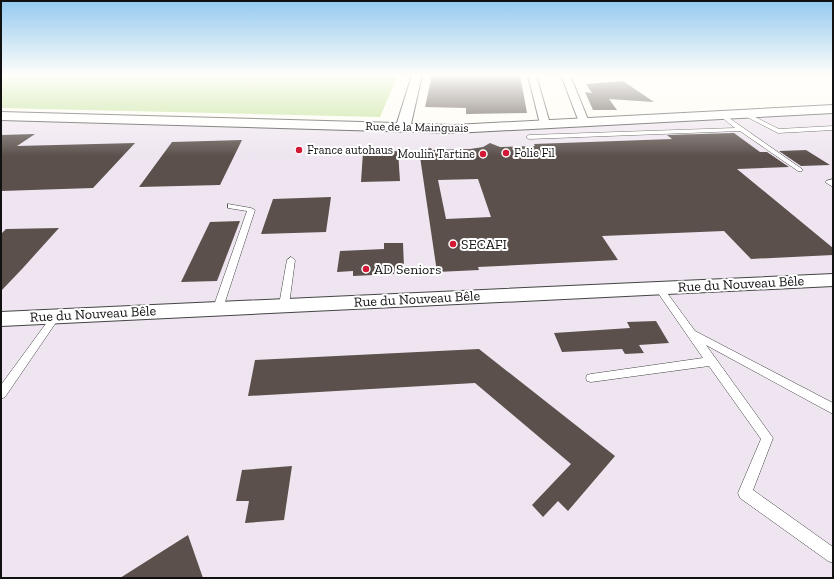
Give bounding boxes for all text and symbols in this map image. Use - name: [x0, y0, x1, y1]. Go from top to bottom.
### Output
- street label: Rue de la Mainguais: [365, 119, 469, 135]
- place label: France autohaus: [307, 143, 393, 157]
- marker: France autohaus: [294, 145, 304, 155]
- place label: Folie Fil: [514, 146, 555, 160]
- place label: Moulin Tartine: [398, 147, 475, 161]
- marker: Folie Fil: [501, 148, 511, 158]
- marker: Moulin Tartine: [478, 149, 488, 159]
- place label: SECAFI: [461, 236, 507, 253]
- marker: SECAFI: [448, 239, 458, 249]
- place label: AD Seniors: [374, 261, 441, 278]
- marker: AD Seniors: [361, 264, 371, 274]
- street label: Rue du Nouveau Bêle: [677, 272, 805, 296]
- street label: Rue du Nouveau Bêle: [353, 287, 481, 311]
- street label: Rue du Nouveau Bêle: [29, 302, 157, 326]

